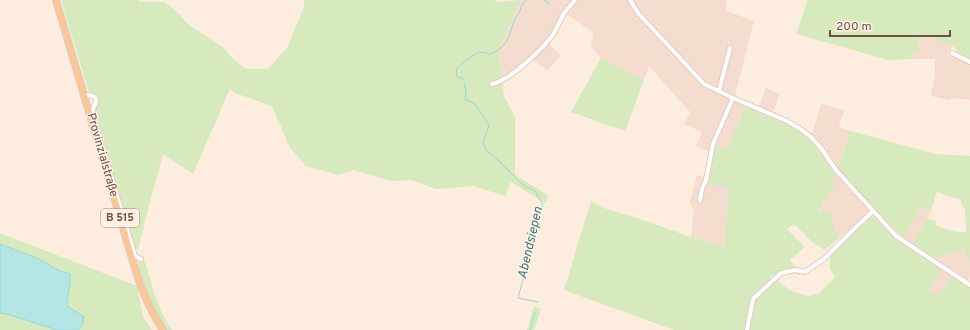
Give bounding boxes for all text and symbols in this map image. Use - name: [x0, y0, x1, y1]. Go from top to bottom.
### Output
- scale bar: [830, 12, 950, 38]
- text: 200 m: [836, 19, 872, 35]
- street label: Provinzialstraße: [82, 111, 122, 199]
- water label: Abendsiepen: [515, 205, 547, 281]
- road number: B 515: [101, 209, 139, 227]

